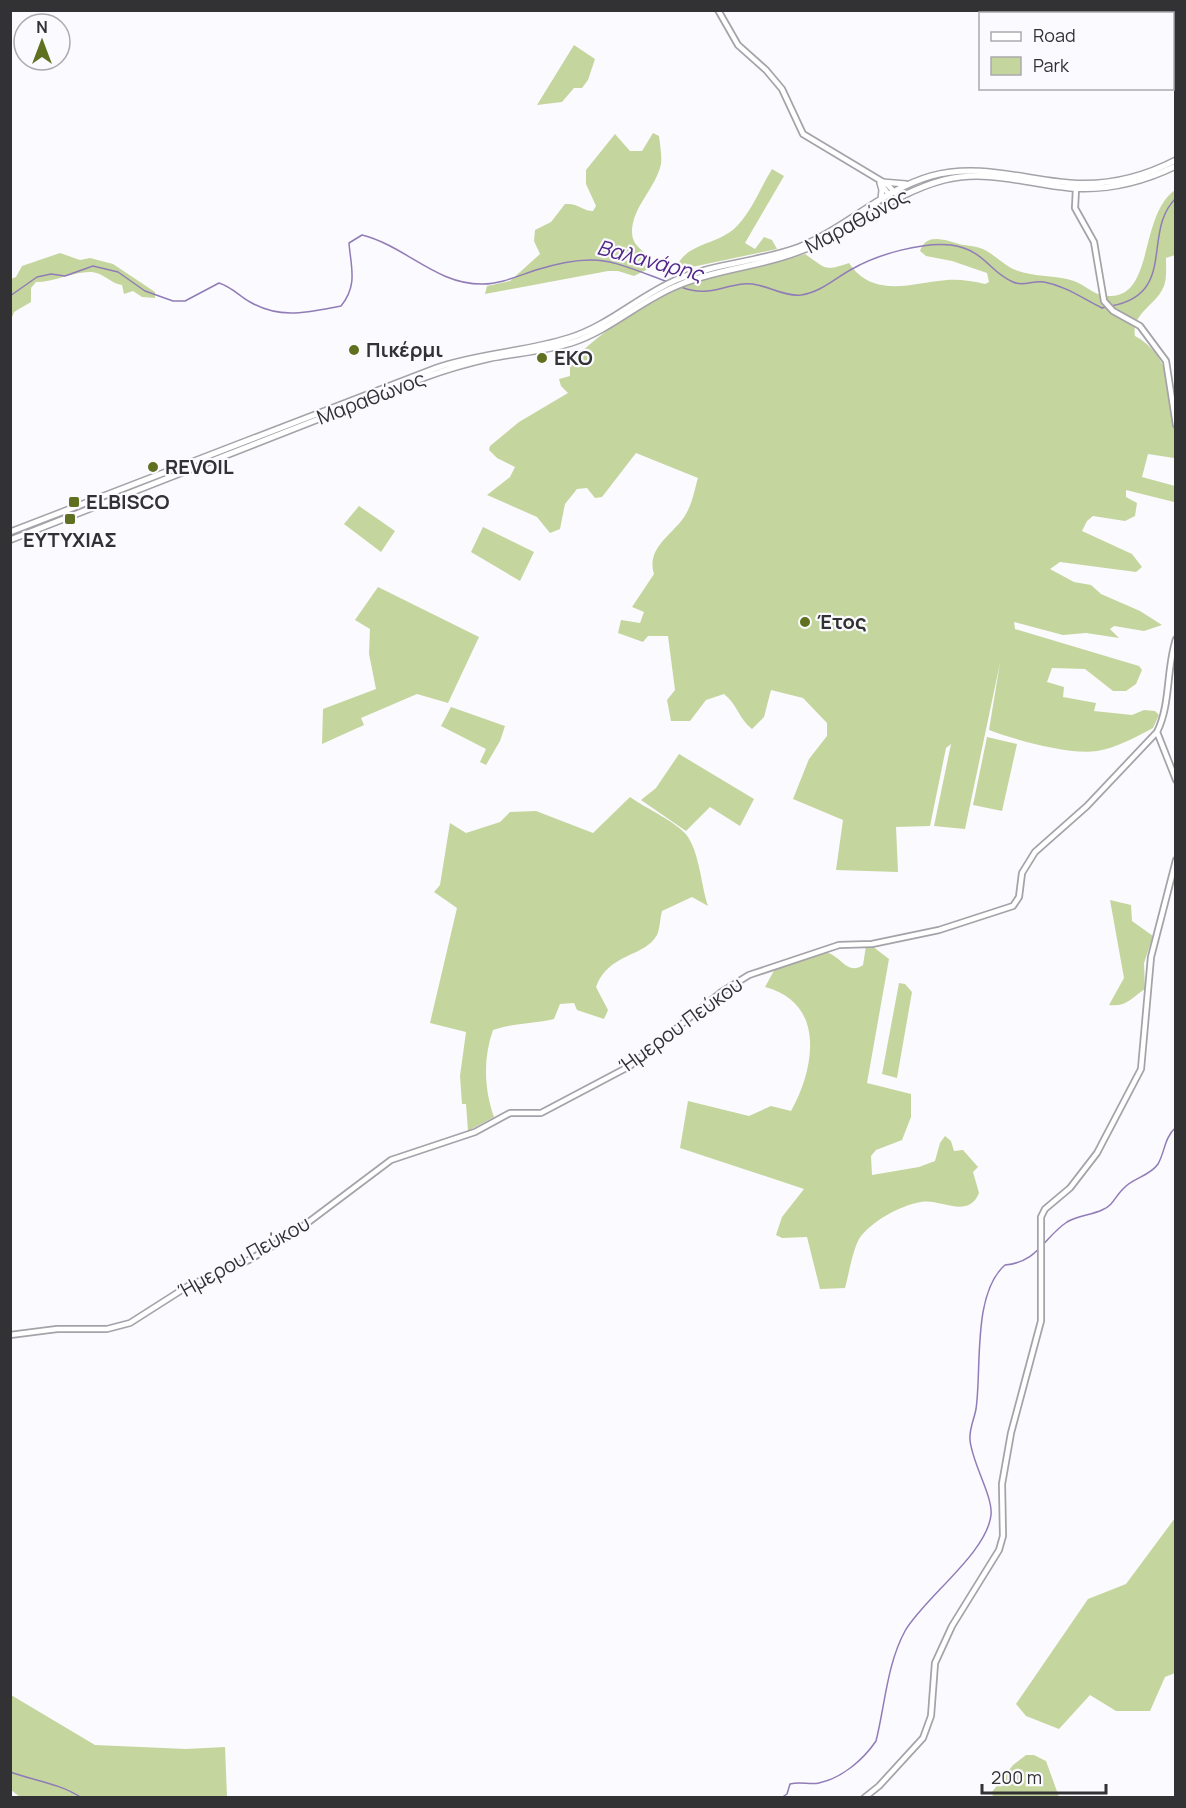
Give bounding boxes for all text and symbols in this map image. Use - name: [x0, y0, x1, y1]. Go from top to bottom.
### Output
- north arrow: [12, 12, 72, 72]
- legend: [979, 12, 1174, 90]
- text: N: [36, 16, 48, 38]
- text: Road: [1033, 23, 1076, 47]
- text: Park: [1033, 53, 1070, 77]
- street label: Μαραθώνος: [800, 182, 913, 259]
- water label: Βαλανάρης: [594, 232, 709, 288]
- place label: Πικέρμι: [366, 336, 443, 363]
- marker: Πικέρμι: [347, 343, 361, 357]
- place label: EKO: [554, 344, 593, 371]
- marker: EKO: [535, 351, 549, 365]
- street label: Μαραθώνος: [313, 364, 429, 431]
- place label: REVOIL: [165, 453, 234, 480]
- marker: REVOIL: [146, 460, 160, 474]
- place label: ELBISCO: [86, 488, 170, 515]
- marker: ELBISCO: [67, 495, 81, 509]
- marker: ΕΥΤΥΧΙΑΣ: [63, 512, 77, 526]
- place label: ΕΥΤΥΧΙΑΣ: [23, 526, 117, 553]
- place label: Έτος: [817, 608, 866, 635]
- marker: Έτος: [798, 615, 812, 629]
- street label: Ήμερου Πεύκου: [613, 971, 748, 1079]
- street label: Ήμερου Πεύκου: [173, 1209, 314, 1304]
- scale bar: [982, 1757, 1106, 1795]
- text: 200 m: [991, 1765, 1042, 1789]

